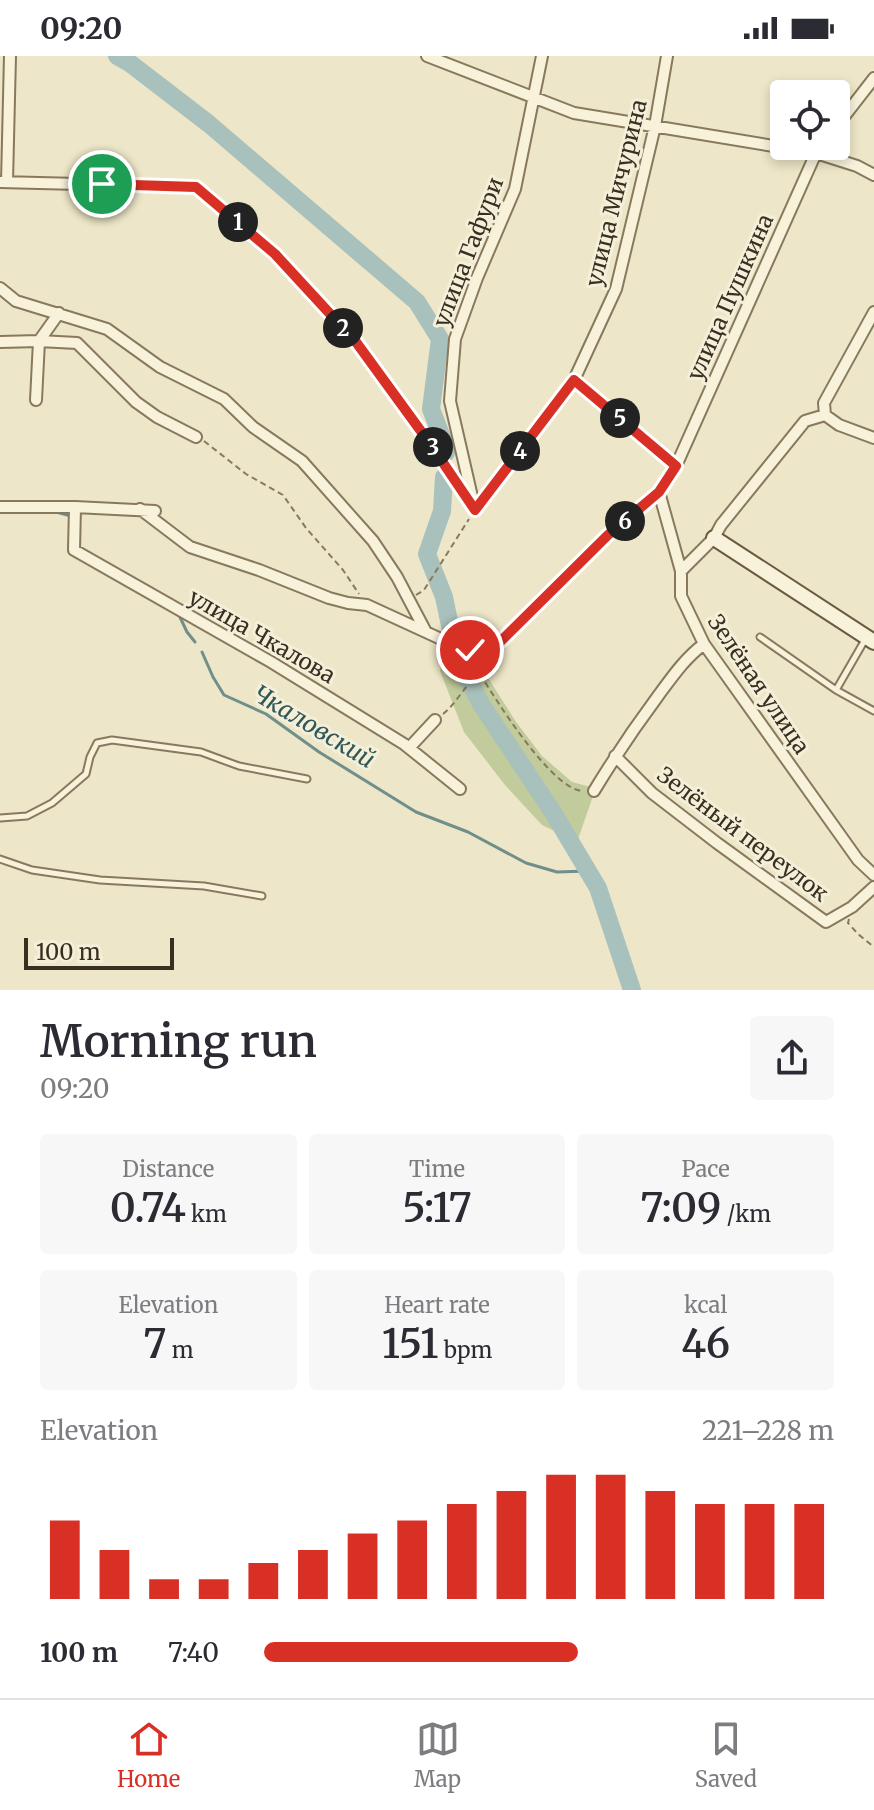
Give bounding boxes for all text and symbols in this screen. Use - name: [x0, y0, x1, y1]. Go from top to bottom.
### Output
- text: 09:20: [40, 9, 122, 47]
- map controls: [770, 80, 850, 160]
- button: locate: [770, 80, 850, 160]
- street label: улица Мичурина: [579, 96, 653, 289]
- pin: [68, 150, 136, 218]
- icon: arrive: [80, 162, 124, 206]
- street label: улица Гафури: [427, 173, 509, 331]
- pin: 1: [218, 202, 258, 242]
- text: 1: [233, 208, 243, 236]
- street label: улица Пушкина: [681, 209, 779, 385]
- pin: 2: [323, 308, 363, 348]
- text: 2: [337, 314, 349, 342]
- pin: 5: [600, 398, 640, 438]
- text: 5: [614, 404, 626, 432]
- pin: 3: [413, 427, 453, 467]
- pin: 4: [500, 431, 540, 471]
- text: 3: [427, 433, 439, 461]
- text: 4: [513, 437, 527, 465]
- pin: 6: [605, 501, 645, 541]
- text: 6: [618, 507, 632, 535]
- street label: улица Чкалова: [184, 583, 341, 689]
- street label: Зелёная улица: [702, 609, 816, 759]
- pin: [436, 616, 504, 684]
- icon: check: [448, 628, 492, 672]
- water label: Чкаловский: [248, 678, 381, 775]
- street label: Зелёный переулок: [652, 761, 834, 908]
- scale bar: [24, 934, 174, 970]
- text: 100 m: [36, 938, 101, 966]
- text: Morning run: [40, 1014, 317, 1069]
- button: share: [750, 1016, 834, 1100]
- text: 09:20: [40, 1072, 110, 1105]
- text: Distance: [122, 1155, 214, 1183]
- text: Time: [409, 1155, 465, 1183]
- text: Pace: [682, 1155, 730, 1183]
- text: 0.74: [110, 1183, 186, 1233]
- text: 5:17: [402, 1183, 472, 1233]
- text: 7:09: [640, 1183, 722, 1233]
- text: km: [186, 1200, 227, 1228]
- text: /km: [722, 1200, 771, 1228]
- text: Elevation: [118, 1291, 218, 1319]
- text: Heart rate: [384, 1291, 490, 1319]
- text: kcal: [684, 1291, 727, 1319]
- text: 7: [143, 1319, 166, 1369]
- text: 151: [382, 1319, 438, 1369]
- text: 46: [681, 1319, 730, 1369]
- text: m: [166, 1336, 193, 1364]
- text: bpm: [438, 1336, 492, 1364]
- text: Elevation: [40, 1414, 158, 1447]
- text: 221–228 m: [702, 1414, 834, 1447]
- text: 100 m: [40, 1636, 118, 1669]
- text: 7:40: [168, 1636, 219, 1669]
- tab: Home: [117, 1717, 180, 1793]
- tab: Map: [414, 1717, 461, 1793]
- tab: Saved: [695, 1717, 757, 1793]

